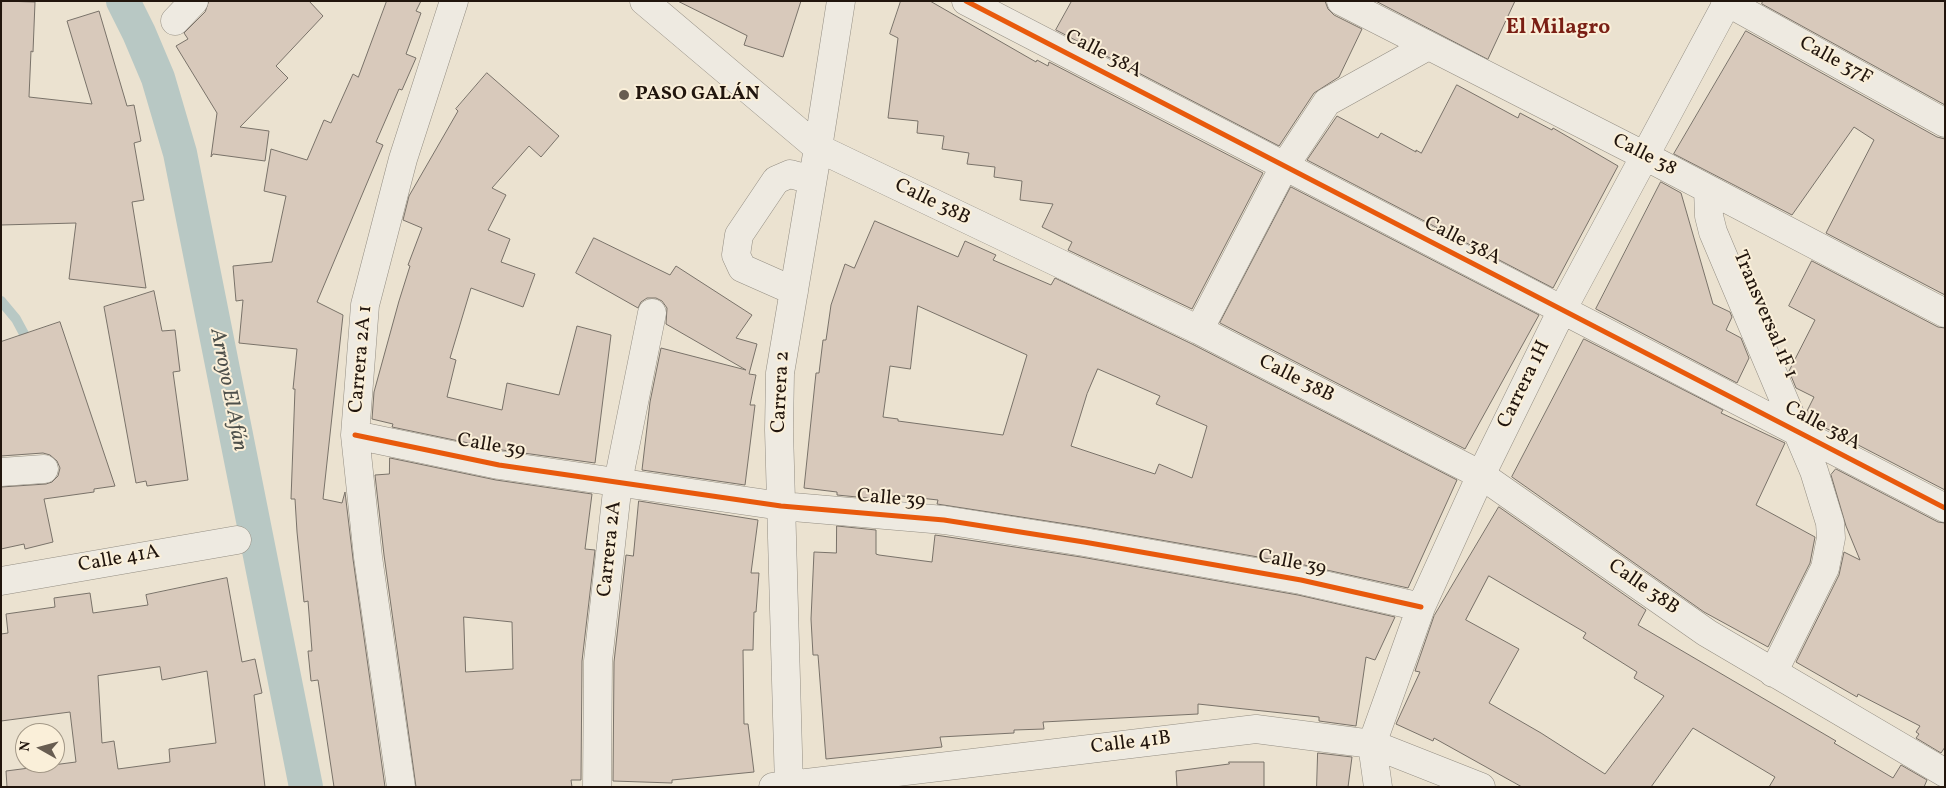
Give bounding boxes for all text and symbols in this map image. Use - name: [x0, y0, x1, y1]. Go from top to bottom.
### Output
- district label: El Milagro: [1506, 16, 1610, 42]
- street label: Calle 38A: [1061, 25, 1145, 85]
- street label: Calle 37F: [1794, 32, 1876, 92]
- place label: PASO GALÁN: [635, 83, 760, 107]
- marker: PASO GALÁN: [617, 88, 631, 102]
- street label: Calle 38: [1608, 130, 1680, 182]
- street label: Calle 38B: [890, 174, 974, 232]
- street label: Calle 38A: [1420, 212, 1504, 272]
- street label: Transversal 1F 1: [1726, 247, 1802, 383]
- street label: Carrera 2A 1: [345, 304, 379, 414]
- water label: Arroyo El Afán: [203, 327, 251, 453]
- street label: Carrera 1H: [1494, 337, 1556, 433]
- street label: Carrera 2: [768, 350, 796, 434]
- street label: Calle 38B: [1254, 351, 1338, 409]
- street label: Calle 38A: [1780, 397, 1864, 457]
- street label: Calle 39: [455, 429, 527, 465]
- street label: Calle 39: [856, 485, 926, 515]
- street label: Carrera 2A: [594, 500, 628, 598]
- street label: Calle 41A: [76, 541, 162, 579]
- street label: Calle 39: [1256, 546, 1328, 582]
- street label: Calle 38B: [1603, 555, 1683, 621]
- north arrow: [15, 723, 65, 773]
- street label: Calle 41B: [1090, 727, 1172, 761]
- text: N: [16, 740, 36, 752]

